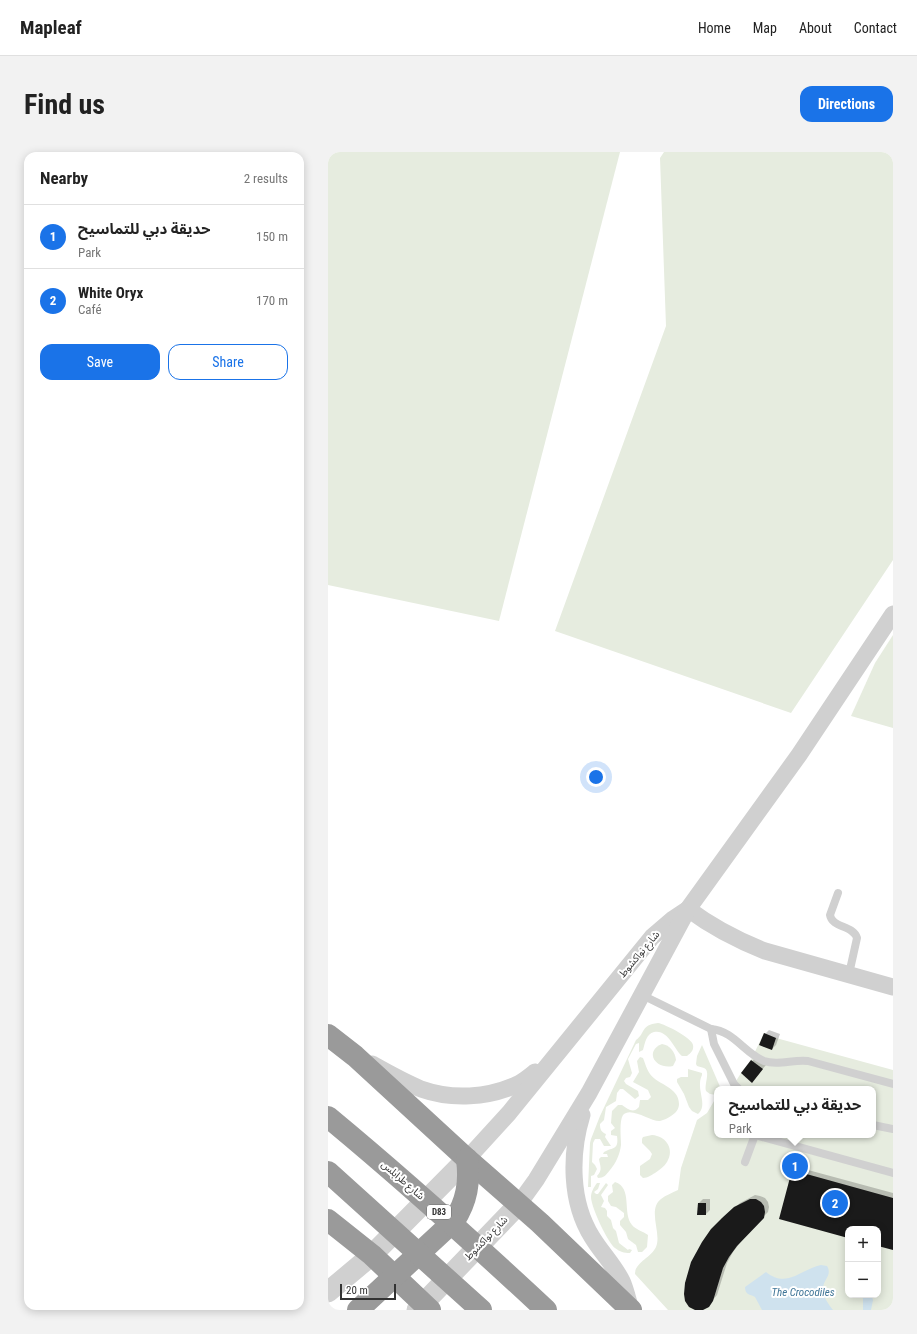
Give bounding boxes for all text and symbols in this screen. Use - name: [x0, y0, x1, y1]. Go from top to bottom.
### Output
- text: Mapleaf: [20, 16, 82, 39]
- text: Home: [698, 20, 731, 36]
- text: Map: [753, 20, 777, 36]
- text: About: [799, 20, 832, 36]
- text: Contact: [854, 20, 897, 36]
- button: Directions: [800, 86, 893, 122]
- text: Find us: [24, 88, 105, 121]
- text: Nearby: [40, 168, 88, 188]
- text: 2 results: [244, 171, 288, 186]
- text: حديقة دبي للتماسيح: [78, 220, 210, 238]
- text: 1: [50, 229, 56, 244]
- text: 150 m: [256, 229, 288, 244]
- text: Park: [78, 245, 101, 260]
- text: White Oryx: [78, 284, 143, 302]
- text: 2: [50, 293, 56, 308]
- text: 170 m: [256, 293, 288, 308]
- text: Café: [78, 302, 102, 317]
- button: Save: [40, 344, 160, 380]
- button: Share: [168, 344, 288, 380]
- your location: [586, 767, 606, 787]
- street label: شارع نواكشوط: [617, 929, 663, 981]
- popup: [714, 1086, 876, 1138]
- text: حديقة دبي للتماسيح: [729, 1096, 861, 1114]
- text: Park: [729, 1121, 752, 1136]
- pin: 1: [782, 1151, 808, 1181]
- street label: شارع طرابلس: [378, 1158, 427, 1203]
- pin: 2: [822, 1188, 848, 1218]
- road number: D83: [427, 1205, 451, 1219]
- street label: شارع نواكشوط: [462, 1214, 511, 1264]
- map controls: [845, 1226, 881, 1298]
- button: +: [845, 1226, 881, 1262]
- button: −: [845, 1262, 881, 1298]
- scale bar: [340, 1282, 396, 1301]
- text: 20 m: [346, 1284, 368, 1297]
- water label: The Crocodiles: [771, 1286, 835, 1299]

